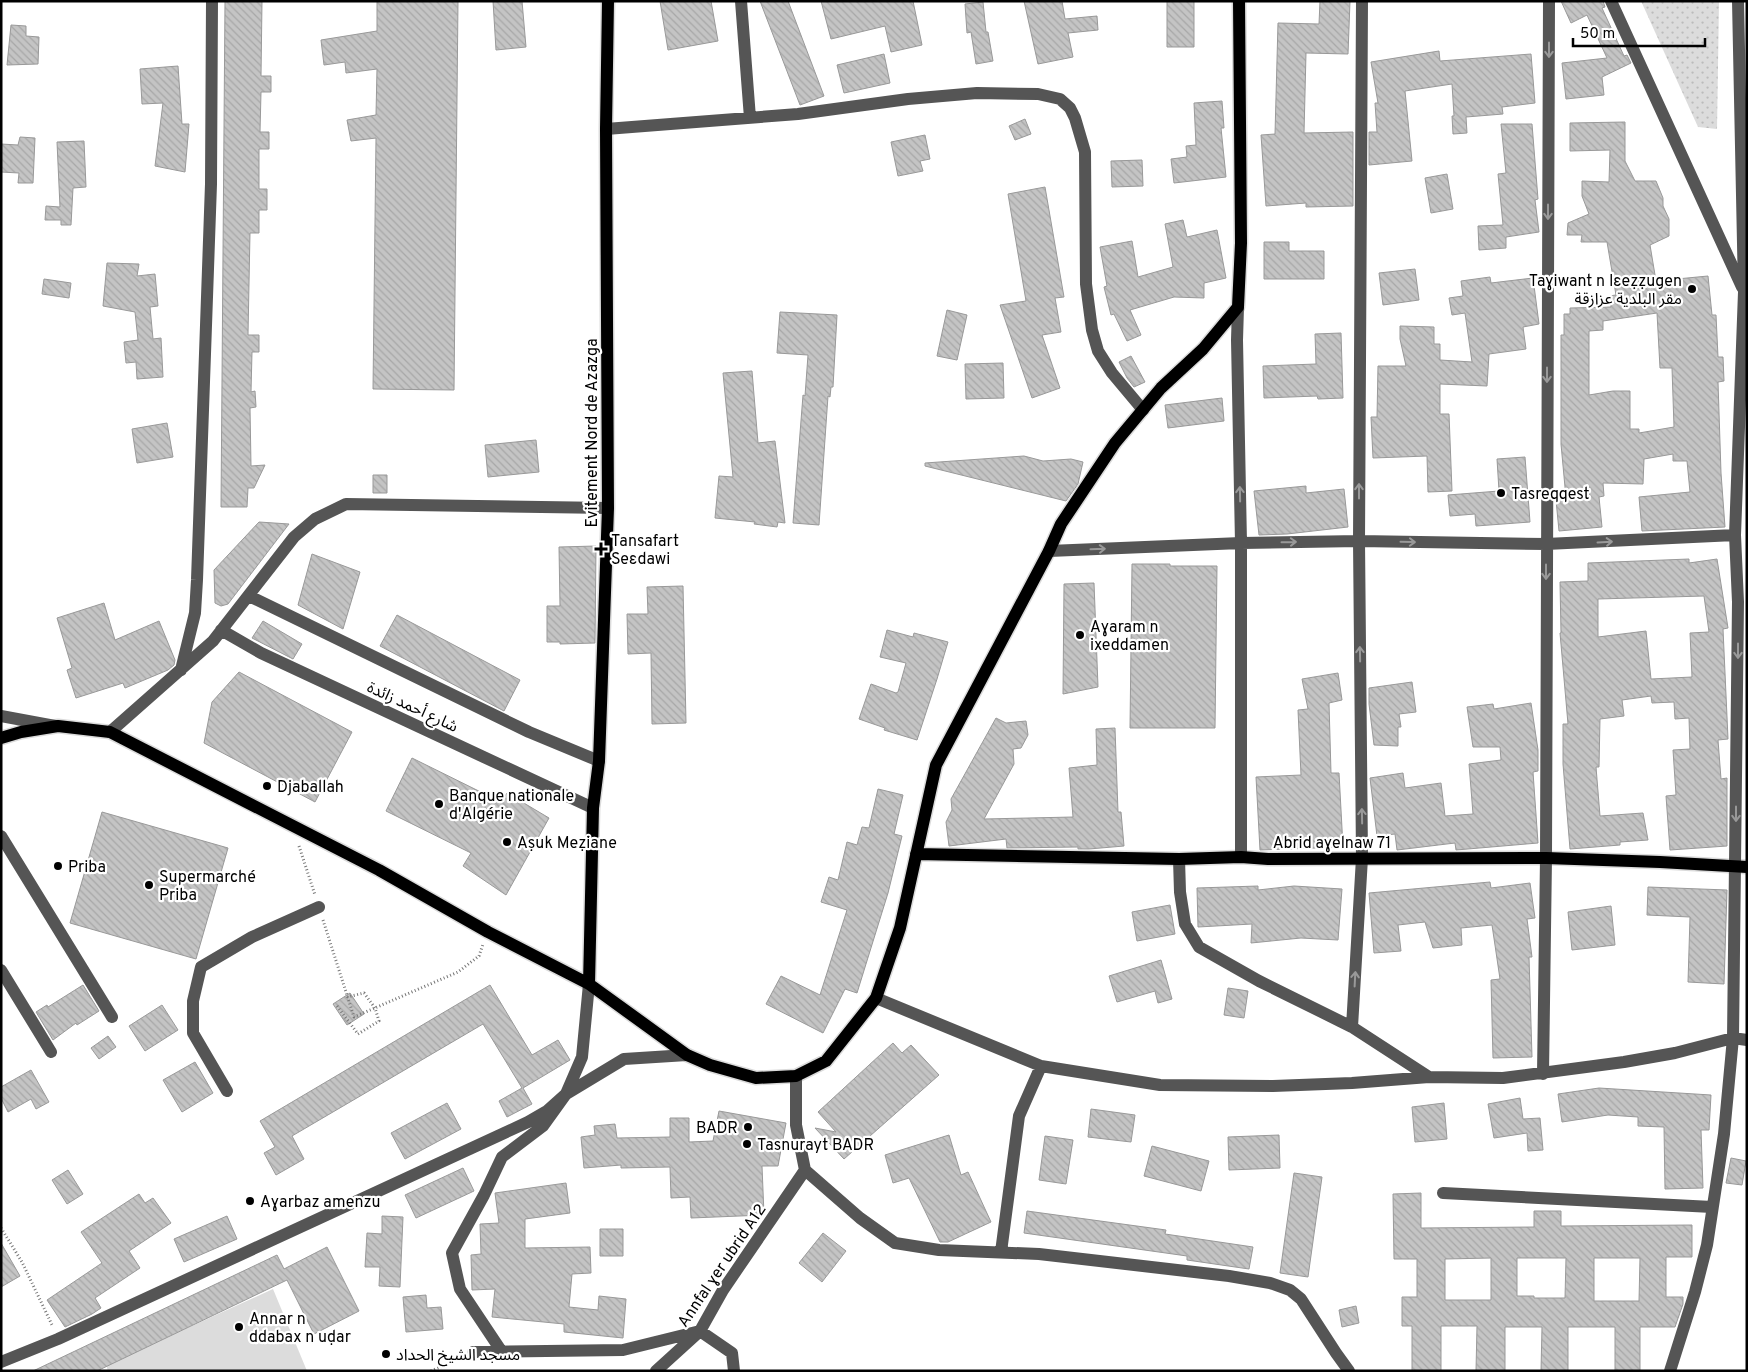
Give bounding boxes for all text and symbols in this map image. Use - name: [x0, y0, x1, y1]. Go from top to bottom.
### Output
- scale bar: [1573, 15, 1706, 47]
- text: 50 m: [1580, 25, 1615, 44]
- one-way arrow: [1544, 42, 1553, 58]
- one-way arrow: [1543, 204, 1553, 220]
- place label: Taɣiwant n Iɛeẓẓugen مقر البلدية عزازقة: [1529, 272, 1682, 310]
- marker: Taɣiwant n Iɛeẓẓugen مقر البلدية عزازقة: [1686, 283, 1698, 295]
- street label: Evitement Nord de Azazga: [583, 338, 603, 528]
- one-way arrow: [1542, 366, 1552, 383]
- one-way arrow: [1354, 484, 1364, 500]
- place label: Tasreqqest: [1511, 485, 1590, 505]
- one-way arrow: [1235, 487, 1245, 503]
- marker: Tasreqqest: [1495, 487, 1507, 499]
- place label: Tansafart Seɛdawi: [611, 532, 679, 570]
- one-way arrow: [1399, 537, 1415, 547]
- one-way arrow: [1597, 537, 1613, 546]
- one-way arrow: [1281, 538, 1297, 547]
- marker: Tansafart Seɛdawi: [595, 543, 607, 555]
- one-way arrow: [1089, 544, 1105, 553]
- one-way arrow: [1541, 564, 1551, 580]
- place label: Aɣaram n ixeddamen: [1090, 618, 1169, 656]
- marker: Aɣaram n ixeddamen: [1074, 629, 1086, 641]
- one-way arrow: [1733, 642, 1743, 659]
- one-way arrow: [1355, 646, 1365, 662]
- street label: شارع أحمد زائدة: [363, 677, 461, 739]
- place label: Djaballah: [277, 778, 344, 798]
- marker: Djaballah: [261, 780, 273, 792]
- place label: Banque nationale d'Algérie: [449, 787, 574, 825]
- marker: Banque nationale d'Algérie: [433, 798, 445, 810]
- one-way arrow: [1732, 805, 1741, 821]
- one-way arrow: [1357, 809, 1367, 825]
- place label: Aṣuk Meẓiane: [517, 834, 617, 854]
- street label: Abrid aɣelnaw 71: [1273, 834, 1391, 854]
- marker: Aṣuk Meẓiane: [501, 836, 513, 848]
- place label: Priba: [68, 858, 106, 878]
- marker: Priba: [52, 860, 64, 872]
- place label: Supermarché Priba: [159, 868, 256, 906]
- marker: Supermarché Priba: [143, 879, 155, 891]
- one-way arrow: [1351, 971, 1360, 987]
- place label: BADR: [696, 1119, 738, 1139]
- marker: BADR: [742, 1121, 754, 1133]
- place label: Tasnurayt BADR: [757, 1136, 874, 1156]
- marker: Tasnurayt BADR: [741, 1138, 753, 1150]
- place label: Aɣarbaz amenzu: [260, 1193, 381, 1213]
- marker: Aɣarbaz amenzu: [244, 1195, 256, 1207]
- street label: Annfal ɣer ubrid A12: [674, 1201, 771, 1332]
- place label: Annar n ddabax n uḍar: [249, 1310, 351, 1348]
- marker: Annar n ddabax n uḍar: [233, 1321, 245, 1333]
- place label: مسجد الشيخ الحداد: [396, 1346, 520, 1367]
- marker: مسجد الشيخ الحداد: [380, 1348, 392, 1360]

